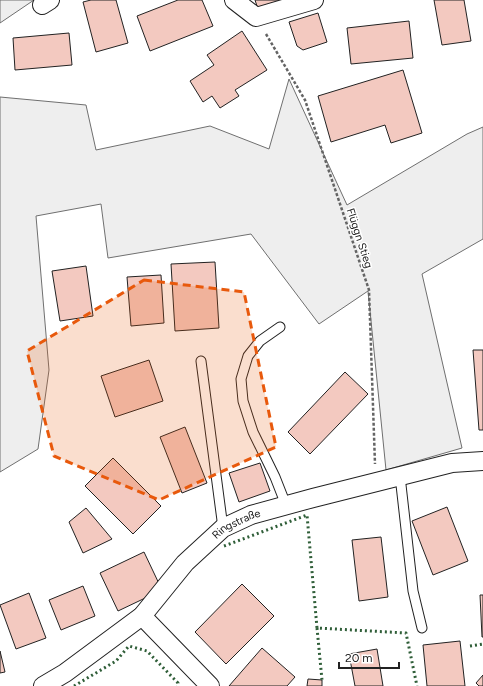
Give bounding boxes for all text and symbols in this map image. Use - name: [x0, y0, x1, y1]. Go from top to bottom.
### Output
- street label: Flüggn Stieg: [344, 207, 375, 270]
- street label: Ringstraße: [210, 507, 262, 542]
- scale bar: [339, 644, 399, 670]
- text: 20 m: [345, 651, 373, 665]

